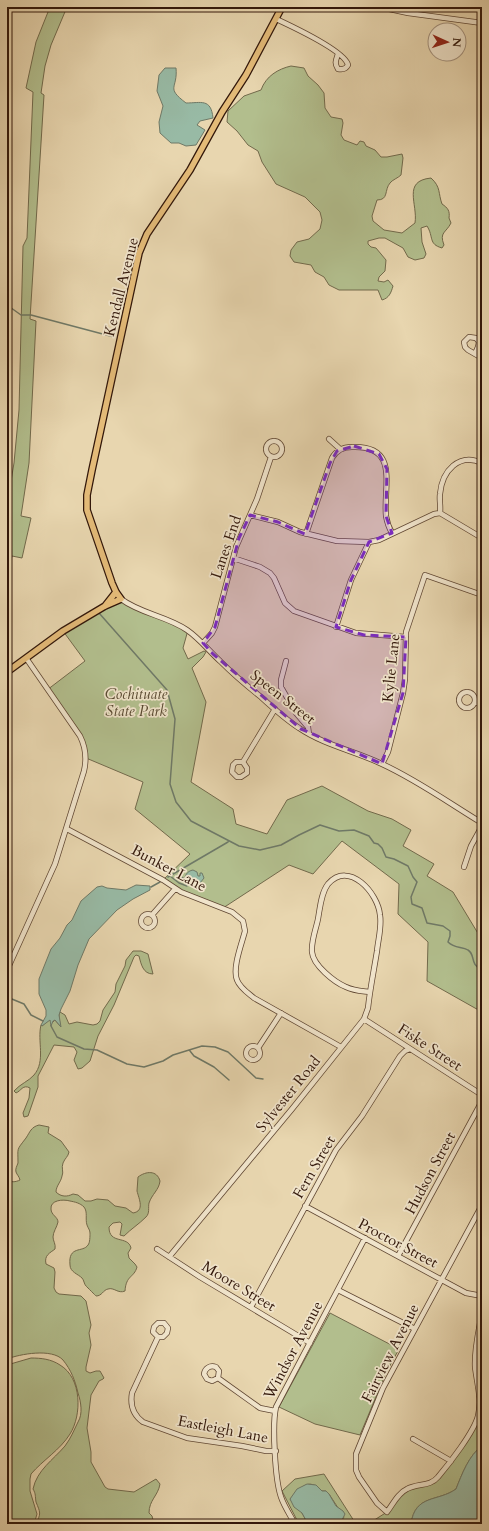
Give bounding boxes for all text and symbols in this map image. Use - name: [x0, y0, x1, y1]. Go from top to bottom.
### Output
- north arrow: [427, 22, 467, 62]
- text: N: [449, 37, 464, 48]
- street label: Kendall Avenue: [99, 235, 143, 339]
- street label: Lanes End: [206, 513, 246, 581]
- street label: Kylie Lane: [377, 633, 405, 703]
- street label: Speen Street: [246, 665, 320, 729]
- park label: Cochituate State Park: [105, 684, 167, 721]
- street label: Bunker Lane: [128, 840, 210, 896]
- street label: Fiske Street: [394, 1019, 466, 1075]
- street label: Sylvester Road: [251, 1052, 325, 1136]
- street label: Hudson Street: [400, 1128, 460, 1218]
- street label: Fern Street: [288, 1132, 340, 1202]
- street label: Proctor Street: [355, 1214, 442, 1273]
- street label: Moore Street: [198, 1256, 280, 1316]
- street label: Windsor Avenue: [258, 1297, 327, 1404]
- street label: Fairview Avenue: [357, 1300, 424, 1406]
- street label: Eastleigh Lane: [176, 1410, 270, 1448]

